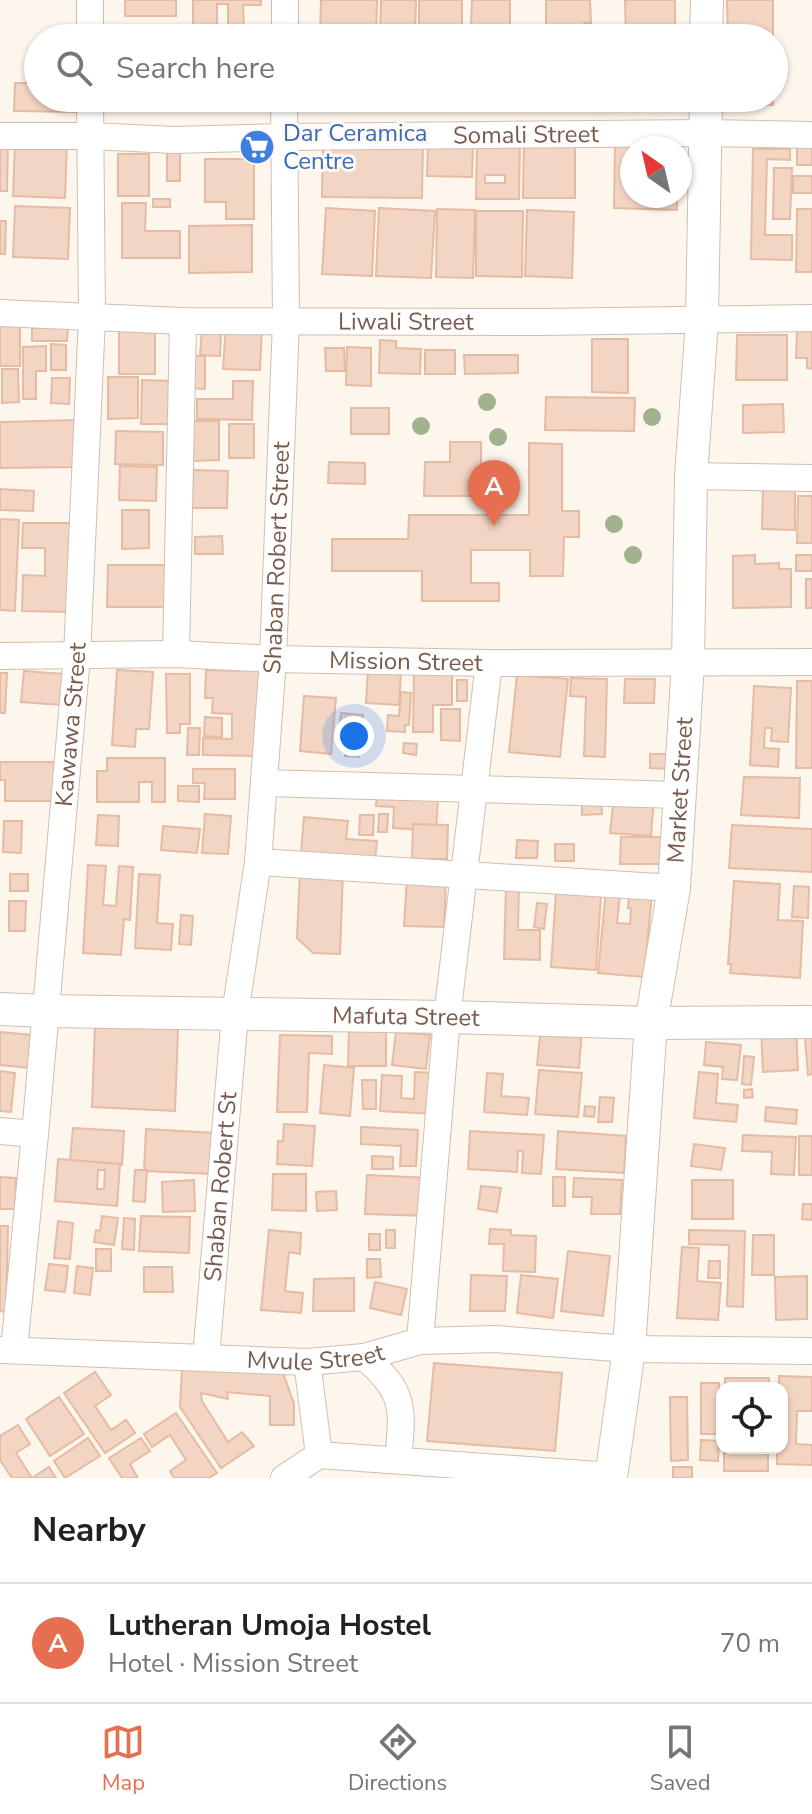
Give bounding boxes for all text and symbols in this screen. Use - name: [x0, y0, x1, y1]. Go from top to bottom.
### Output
- search box: [24, 24, 788, 112]
- icon: search: [52, 46, 96, 90]
- text: Search here: [116, 48, 275, 89]
- place label: Dar Ceramica Centre: [283, 117, 427, 177]
- street label: Somali Street: [453, 118, 599, 151]
- supermarket icon: Dar Ceramica Centre: [238, 128, 276, 166]
- north arrow: [620, 136, 692, 208]
- street label: Liwali Street: [338, 305, 474, 338]
- street label: Shaban Robert Street: [256, 440, 297, 675]
- pin: A: [468, 460, 520, 526]
- street label: Kawawa Street: [48, 641, 94, 808]
- street label: Mission Street: [329, 644, 483, 679]
- street label: Market Street: [660, 715, 701, 864]
- your location: [334, 716, 374, 756]
- street label: Mafuta Street: [332, 999, 481, 1034]
- street label: Shaban Robert St: [197, 1090, 244, 1283]
- street label: Mvule Street: [246, 1336, 389, 1378]
- map controls: [716, 1382, 788, 1454]
- button: locate: [716, 1382, 788, 1454]
- text: Nearby: [32, 1507, 146, 1553]
- text: Lutheran Umoja Hostel: [108, 1605, 431, 1646]
- text: A: [48, 1626, 68, 1661]
- text: 70 m: [720, 1626, 780, 1661]
- text: Hotel · Mission Street: [108, 1646, 358, 1681]
- tab: Map: [101, 1720, 145, 1798]
- tab: Directions: [348, 1720, 447, 1798]
- tab: Saved: [650, 1720, 711, 1798]

